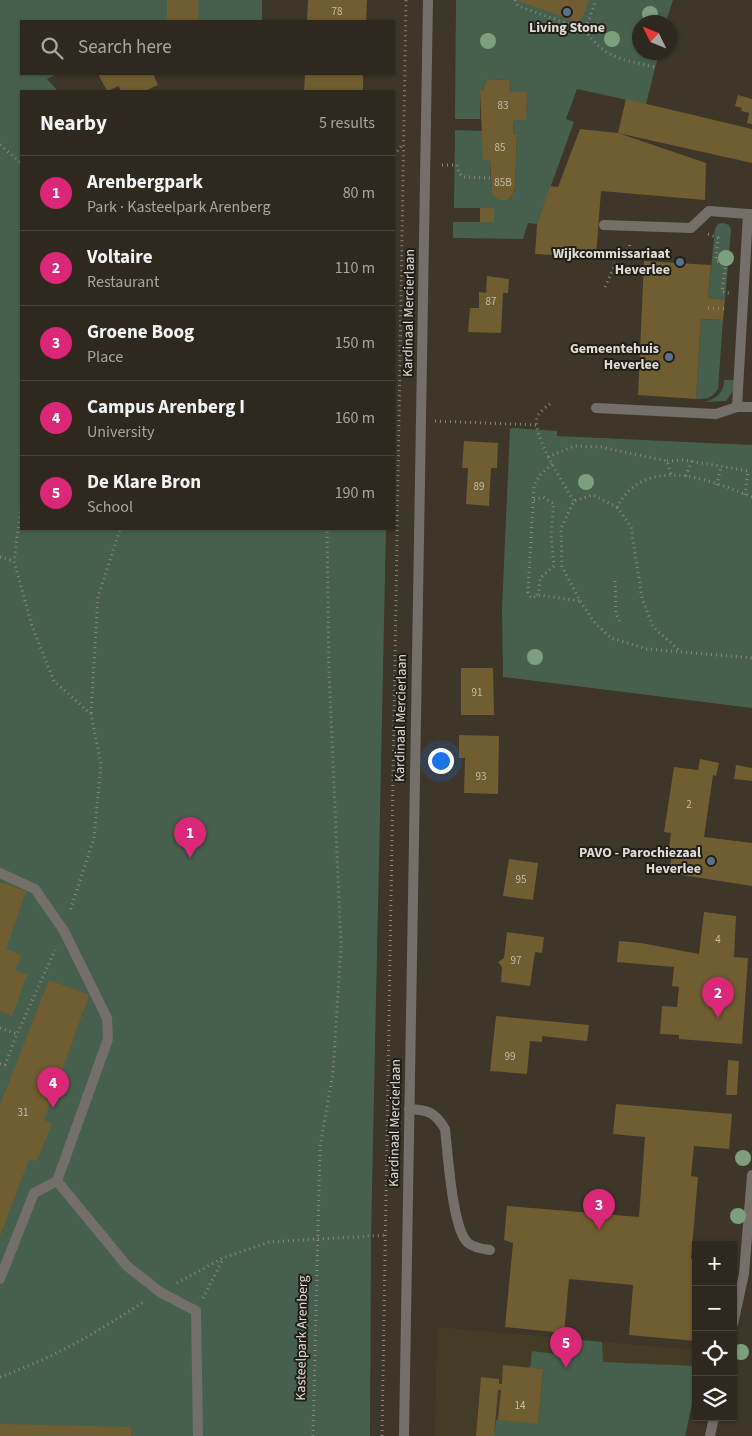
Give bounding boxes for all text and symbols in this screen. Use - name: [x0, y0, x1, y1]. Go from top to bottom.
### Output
- house number: 78: [332, 4, 343, 19]
- marker: Living Stone: [561, 6, 573, 18]
- north arrow: [632, 15, 677, 60]
- place label: Living Stone: [529, 18, 605, 38]
- search box: [20, 20, 395, 75]
- icon: search: [38, 34, 66, 62]
- text: Search here: [78, 34, 172, 61]
- house number: 83: [498, 98, 508, 113]
- text: Nearby: [40, 108, 107, 138]
- text: 5 results: [319, 112, 375, 134]
- house number: 85: [495, 140, 505, 155]
- text: Arenbergpark: [87, 169, 203, 196]
- house number: 85B: [494, 175, 512, 190]
- text: 1: [52, 182, 60, 204]
- text: 80 m: [343, 182, 375, 204]
- text: Park · Kasteelpark Arenberg: [87, 196, 271, 218]
- text: Voltaire: [87, 244, 153, 271]
- place label: Wijkcommissariaat Heverlee: [553, 244, 671, 280]
- street label: Kardinaal Mercierlaan: [398, 249, 420, 377]
- marker: Wijkcommissariaat Heverlee: [674, 256, 686, 268]
- text: 2: [52, 257, 60, 279]
- text: 110 m: [335, 257, 375, 279]
- text: Restaurant: [87, 271, 160, 293]
- house number: 87: [486, 294, 496, 309]
- text: Groene Boog: [87, 319, 194, 346]
- text: 3: [52, 332, 60, 354]
- text: 150 m: [335, 332, 375, 354]
- place label: Gemeentehuis Heverlee: [570, 339, 659, 375]
- text: Place: [87, 346, 123, 368]
- marker: Gemeentehuis Heverlee: [663, 351, 675, 363]
- text: Campus Arenberg I: [87, 394, 245, 421]
- text: 4: [52, 407, 60, 429]
- text: 160 m: [335, 407, 375, 429]
- text: University: [87, 421, 154, 443]
- text: De Klare Bron: [87, 469, 201, 496]
- house number: 89: [474, 479, 484, 494]
- text: 5: [52, 482, 60, 504]
- text: 190 m: [335, 482, 375, 504]
- text: School: [87, 496, 133, 518]
- street label: Kardinaal Mercierlaan: [390, 654, 412, 782]
- house number: 91: [472, 685, 482, 700]
- your location: [428, 748, 454, 774]
- house number: 93: [476, 769, 486, 784]
- house number: 2: [686, 797, 692, 812]
- pin: 1: [174, 817, 206, 858]
- place label: PAVO - Parochiezaal Heverlee: [579, 843, 701, 879]
- marker: PAVO - Parochiezaal Heverlee: [705, 855, 717, 867]
- house number: 95: [516, 872, 526, 887]
- house number: 4: [715, 932, 721, 947]
- house number: 97: [511, 953, 521, 968]
- pin: 2: [702, 977, 734, 1018]
- house number: 99: [505, 1049, 515, 1064]
- street label: Kardinaal Mercierlaan: [384, 1059, 406, 1187]
- pin: 4: [37, 1067, 69, 1108]
- house number: 31: [18, 1105, 28, 1120]
- pin: 3: [583, 1189, 615, 1230]
- map controls: [692, 1241, 737, 1421]
- button: +: [692, 1241, 737, 1286]
- street label: Kasteelpark Arenberg: [291, 1275, 313, 1401]
- button: −: [692, 1286, 737, 1331]
- pin: 5: [550, 1327, 582, 1368]
- button: locate: [692, 1331, 737, 1376]
- button: layers: [692, 1376, 737, 1421]
- house number: 14: [515, 1398, 526, 1413]

